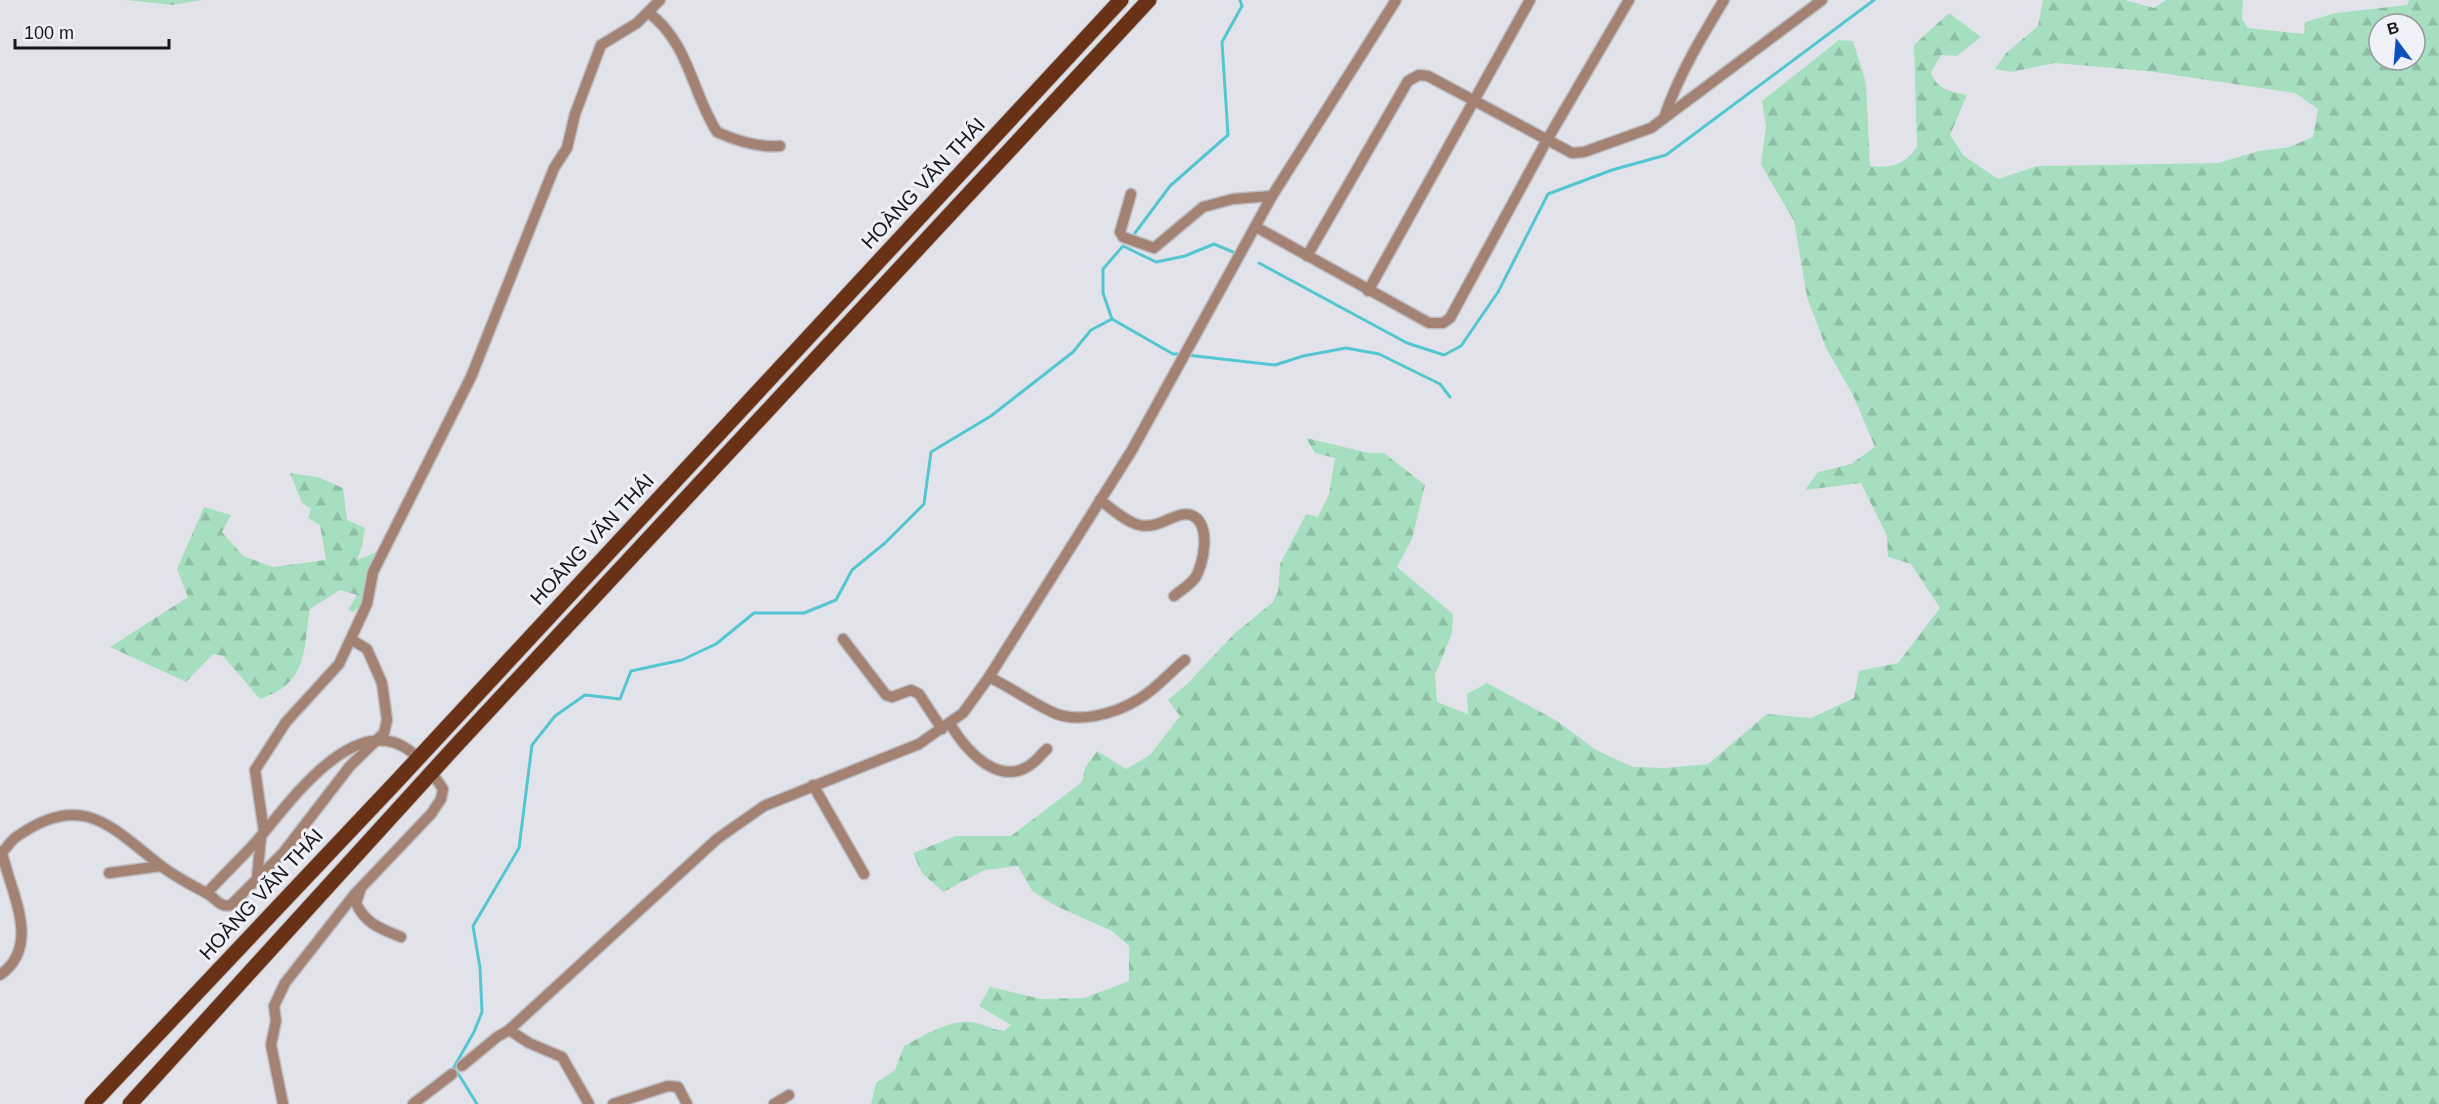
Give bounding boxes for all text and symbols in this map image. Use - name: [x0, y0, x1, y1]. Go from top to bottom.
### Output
- scale bar: [15, 12, 170, 50]
- north arrow: [2367, 12, 2427, 72]
- text: B: [2385, 18, 2401, 38]
- text: 100 m: [24, 23, 74, 43]
- street label: HOÀNG VĂN THÁI: [857, 113, 989, 253]
- street label: HOÀNG VĂN THÁI: [526, 469, 658, 609]
- street label: HOÀNG VĂN THÁI: [195, 824, 327, 964]

